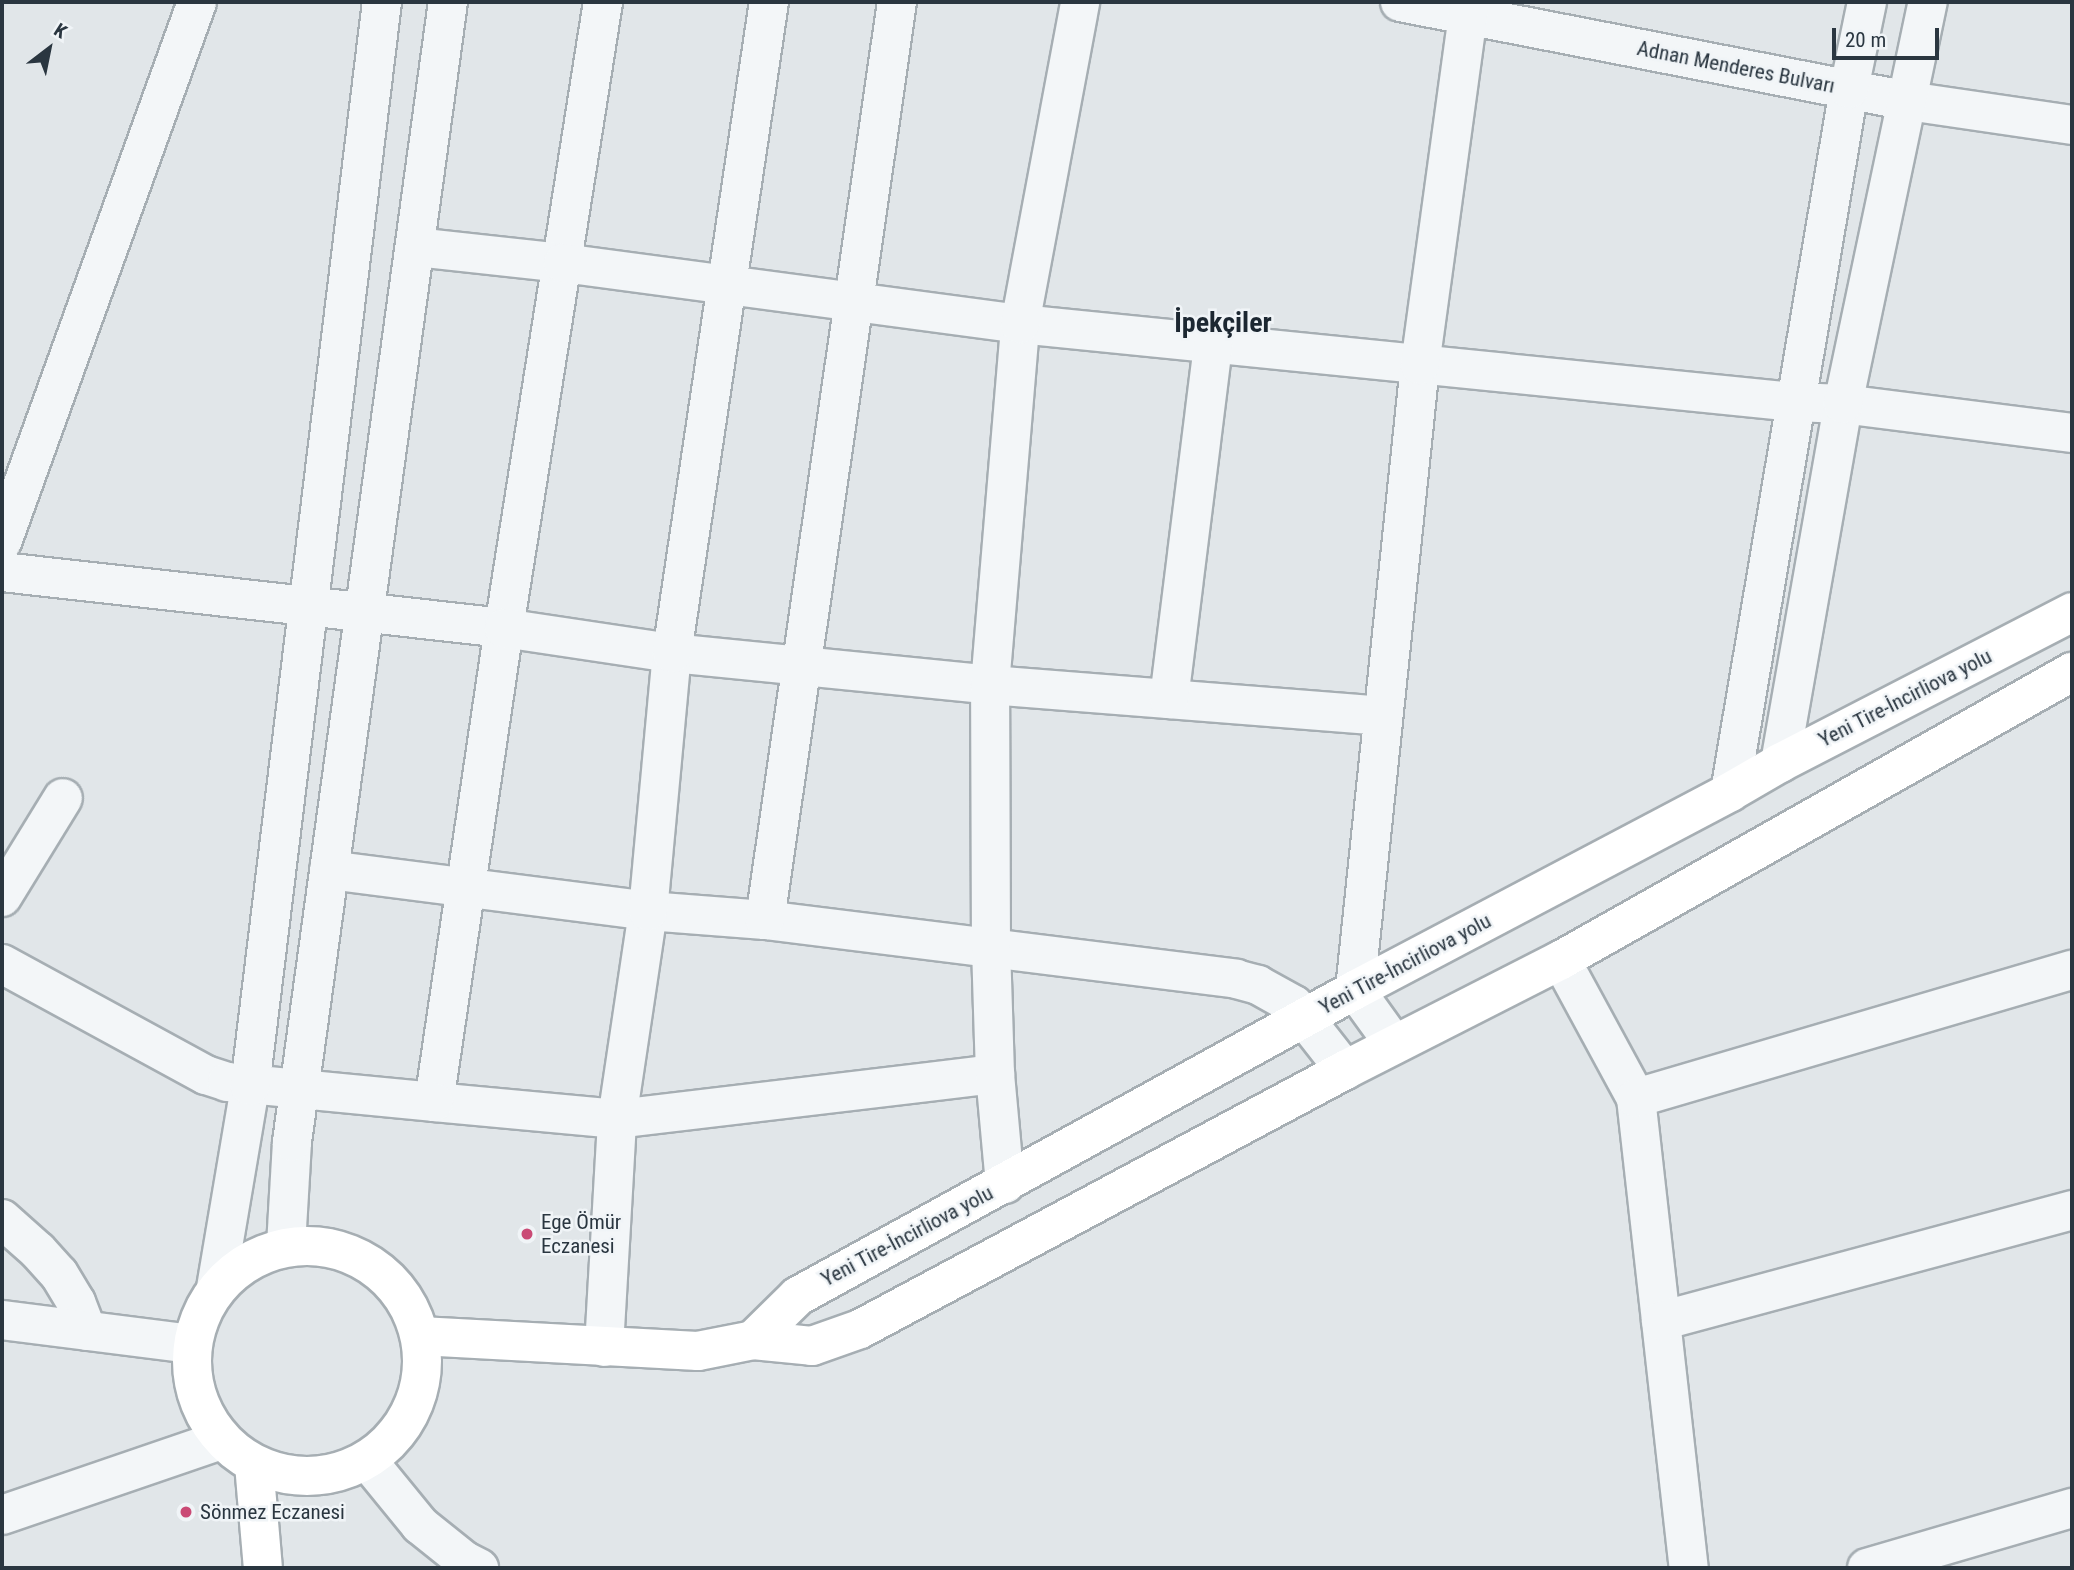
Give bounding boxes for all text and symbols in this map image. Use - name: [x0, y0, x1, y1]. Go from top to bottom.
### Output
- north arrow: [14, 14, 84, 84]
- scale bar: [1836, 14, 1943, 58]
- text: K: [50, 18, 71, 43]
- text: 20 m: [1845, 28, 1886, 52]
- street label: Adnan Menderes Bulvarı: [1635, 35, 1837, 99]
- district label: İpekçiler: [1174, 306, 1272, 340]
- street label: Yeni Tire-İncirliova yolu: [1814, 643, 1996, 753]
- street label: Yeni Tire-İncirliova yolu: [1315, 908, 1495, 1020]
- street label: Yeni Tire-İncirliova yolu: [817, 1180, 997, 1292]
- place label: Ege Ömür Eczanesi: [541, 1209, 621, 1259]
- marker: Ege Ömür Eczanesi: [519, 1226, 535, 1242]
- place label: Sönmez Eczanesi: [200, 1499, 345, 1525]
- marker: Sönmez Eczanesi: [178, 1504, 194, 1520]

